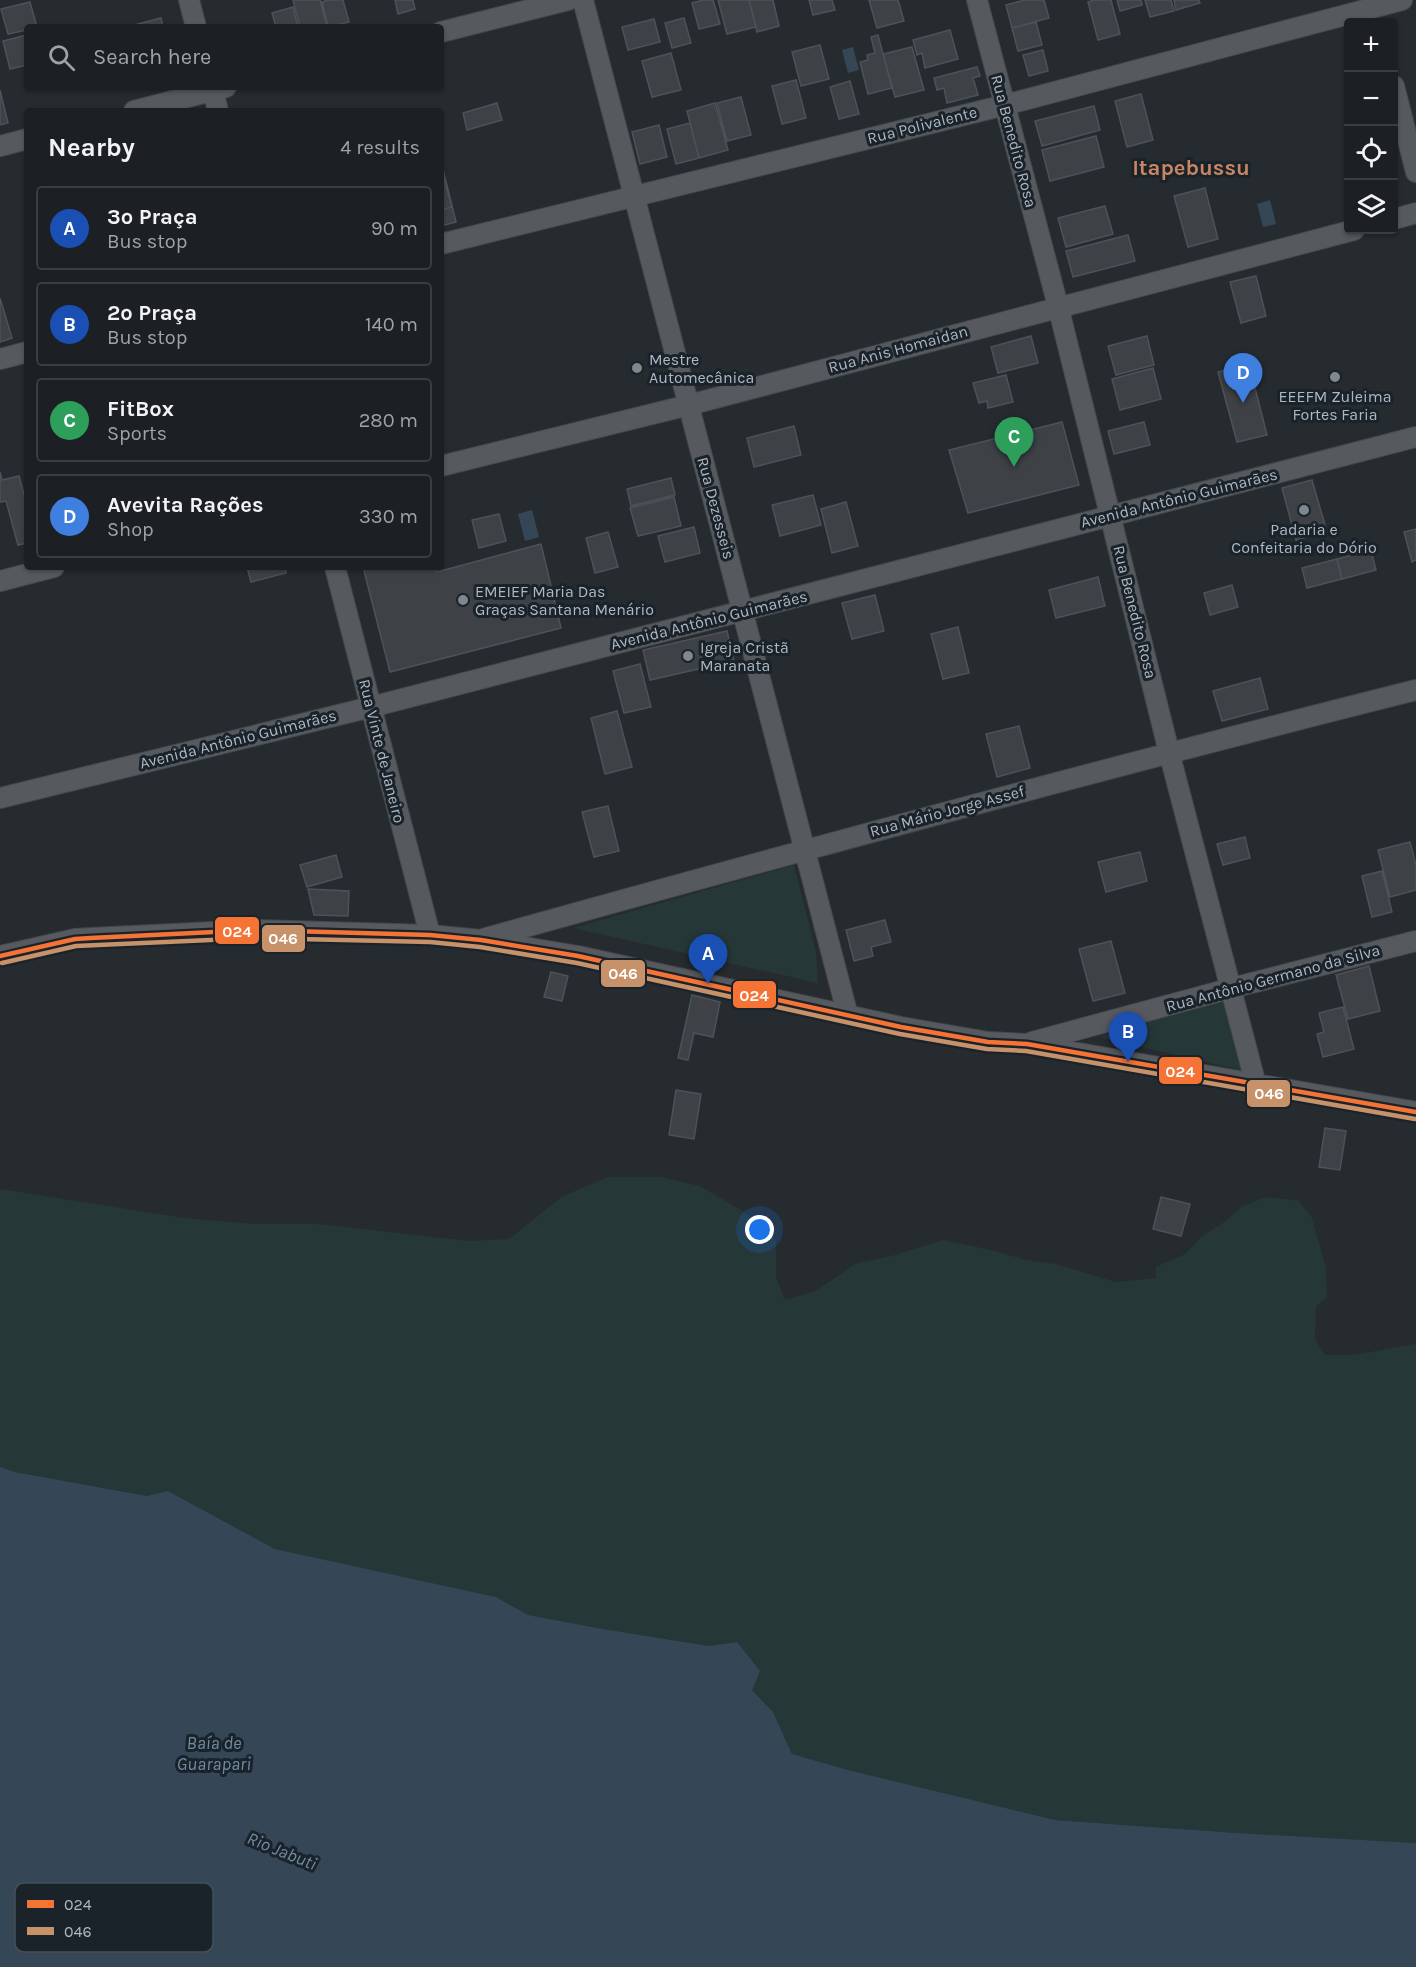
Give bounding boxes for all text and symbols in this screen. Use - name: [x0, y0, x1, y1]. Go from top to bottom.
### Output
- map controls: [1344, 18, 1398, 234]
- button: +: [1344, 18, 1398, 72]
- search box: [24, 24, 444, 90]
- icon: search: [45, 41, 78, 74]
- text: Search here: [93, 44, 211, 70]
- button: −: [1344, 72, 1398, 126]
- street label: Rua Benedito Rosa: [987, 73, 1041, 209]
- street label: Rua Polivalente: [865, 102, 979, 148]
- button: locate: [1344, 126, 1398, 180]
- text: Nearby: [48, 132, 135, 163]
- text: 4 results: [340, 136, 420, 159]
- district label: Itapebussu: [1132, 155, 1250, 181]
- button: layers: [1344, 180, 1398, 234]
- text: 3º Praça: [107, 204, 198, 230]
- text: A: [63, 217, 76, 240]
- text: 90 m: [371, 217, 418, 240]
- text: Bus stop: [107, 230, 187, 253]
- text: 2º Praça: [107, 300, 197, 326]
- text: B: [63, 313, 76, 336]
- text: 140 m: [365, 313, 418, 336]
- street label: Rua Anis Homaidan: [826, 321, 970, 377]
- text: Bus stop: [107, 326, 187, 349]
- place label: Mestre Automecânica: [649, 350, 754, 387]
- pin: D: [1224, 354, 1262, 403]
- marker: Mestre Automecânica: [630, 361, 644, 375]
- marker: EEEFM Zuleima Fortes Faria: [1328, 370, 1342, 384]
- place label: EEEFM Zuleima Fortes Faria: [1278, 387, 1392, 424]
- text: FitBox: [107, 396, 174, 422]
- text: C: [63, 409, 76, 432]
- text: 280 m: [359, 409, 418, 432]
- pin: C: [994, 418, 1034, 467]
- text: Sports: [107, 422, 167, 445]
- street label: Rua Dezesseis: [693, 455, 739, 561]
- street label: Avenida Antônio Guimarães: [1079, 464, 1279, 532]
- text: Avevita Rações: [107, 492, 264, 518]
- marker: Padaria e Confeitaria do Dório: [1297, 503, 1311, 517]
- text: D: [63, 505, 76, 528]
- text: 330 m: [359, 505, 418, 528]
- text: Shop: [107, 518, 154, 541]
- place label: Padaria e Confeitaria do Dório: [1231, 520, 1377, 557]
- street label: Rua Benedito Rosa: [1109, 543, 1161, 681]
- place label: EMEIEF Maria Das Graças Santana Menário: [475, 582, 654, 619]
- street label: Avenida Antônio Guimarães: [609, 586, 809, 654]
- marker: EMEIEF Maria Das Graças Santana Menário: [456, 593, 470, 607]
- place label: Igreja Cristã Maranata: [700, 638, 789, 675]
- marker: Igreja Cristã Maranata: [681, 649, 695, 663]
- street label: Rua Vinte de Janeiro: [355, 677, 409, 825]
- street label: Avenida Antônio Guimarães: [138, 705, 338, 773]
- street label: Rua Mário Jorge Assef: [868, 781, 1027, 841]
- line badge: 024: [214, 916, 260, 945]
- text: 024: [222, 922, 252, 941]
- line badge: 046: [261, 924, 306, 953]
- text: 046: [268, 929, 298, 948]
- pin: A: [688, 934, 728, 984]
- street label: Rua Antônio Germano da Silva: [1164, 940, 1382, 1016]
- line badge: 046: [600, 959, 646, 988]
- text: 046: [608, 964, 638, 983]
- line badge: 024: [732, 980, 777, 1009]
- text: 024: [739, 986, 769, 1005]
- pin: B: [1108, 1012, 1148, 1062]
- line badge: 024: [1158, 1056, 1203, 1085]
- text: 024: [1165, 1062, 1195, 1081]
- line badge: 046: [1246, 1079, 1291, 1108]
- text: 046: [1254, 1084, 1284, 1103]
- your location: [745, 1215, 774, 1244]
- water label: Baía de Guarapari: [177, 1732, 251, 1775]
- water label: Rio Jabuti: [244, 1827, 320, 1875]
- legend: [15, 1883, 213, 1952]
- text: 024: [64, 1895, 92, 1914]
- text: 046: [64, 1922, 92, 1941]

